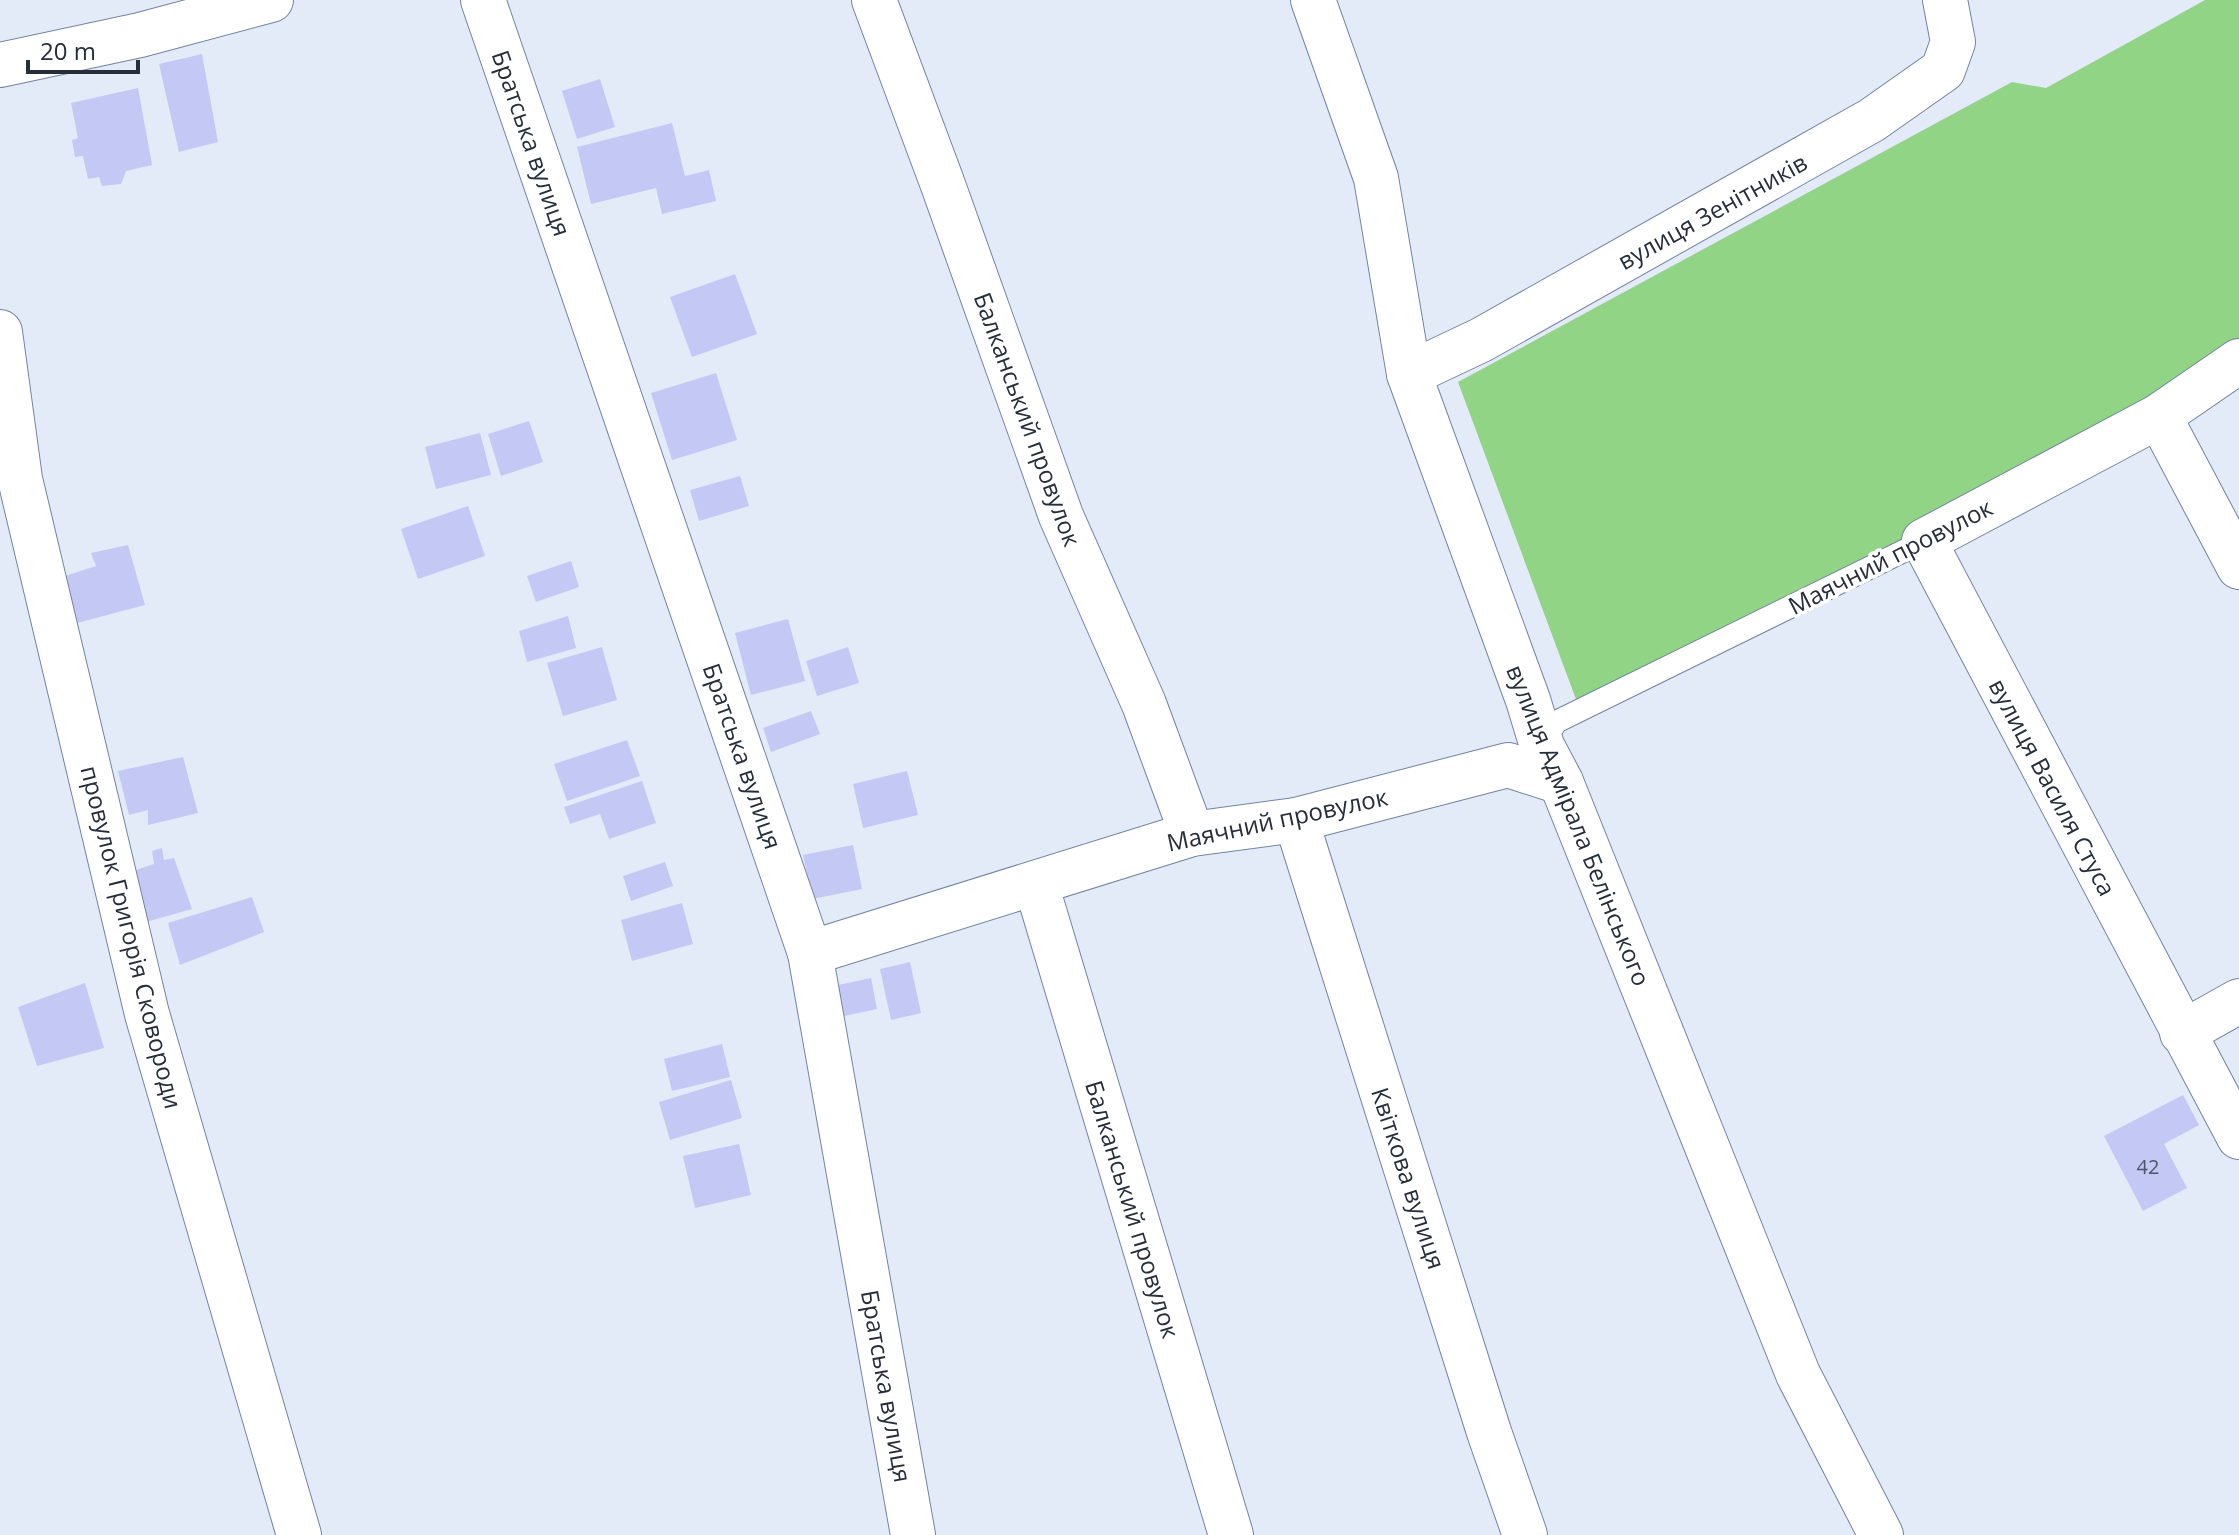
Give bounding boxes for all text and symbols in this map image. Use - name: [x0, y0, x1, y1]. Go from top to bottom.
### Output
- scale bar: [28, 24, 138, 74]
- text: 20 m: [40, 34, 96, 67]
- street label: Братська вулиця: [485, 46, 579, 240]
- street label: вулиця Зенітників: [1611, 145, 1813, 277]
- street label: Балканський провулок: [967, 288, 1090, 551]
- street label: Маячний провулок: [1782, 490, 1998, 622]
- street label: Братська вулиця: [696, 659, 790, 853]
- street label: вулиця Адмірала Белінського: [1499, 659, 1659, 991]
- street label: вулиця Василя Стуса: [1982, 673, 2124, 901]
- street label: провулок Григорія Сковороди: [73, 762, 191, 1112]
- street label: Маячний провулок: [1163, 779, 1391, 859]
- street label: Балканський провулок: [1078, 1076, 1188, 1342]
- street label: Квіткова вулиця: [1364, 1083, 1454, 1273]
- house number: 42: [2137, 1153, 2159, 1180]
- street label: Братська вулиця: [854, 1287, 920, 1485]

